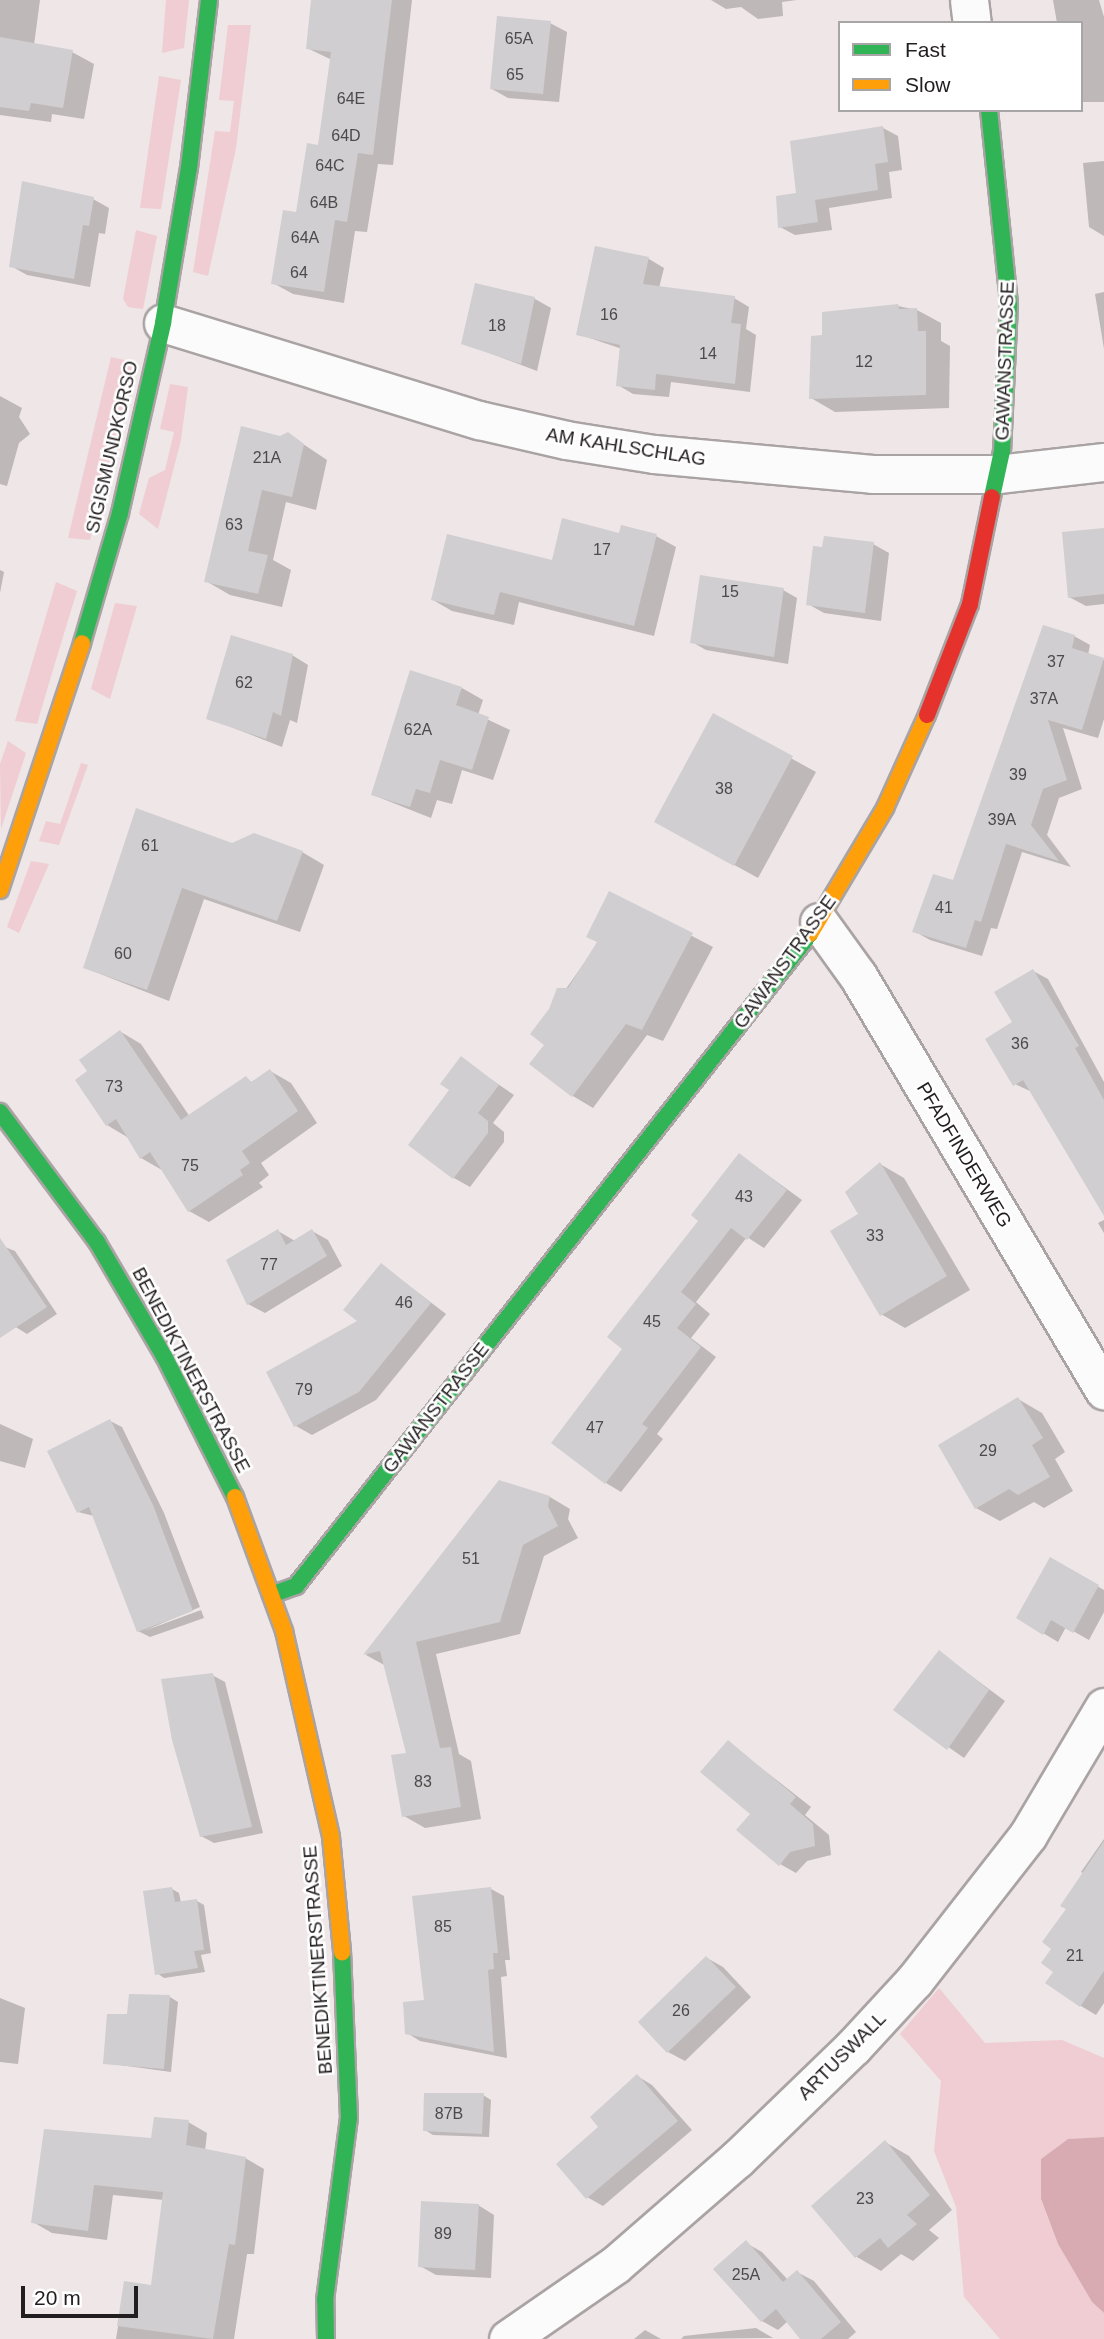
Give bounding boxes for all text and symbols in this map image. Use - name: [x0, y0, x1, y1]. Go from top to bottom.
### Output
- legend: [838, 21, 1083, 112]
- house number: 65A: [505, 29, 533, 49]
- text: Fast: [905, 38, 946, 61]
- house number: 65: [506, 65, 524, 85]
- text: Slow: [905, 73, 951, 96]
- house number: 64E: [337, 89, 365, 109]
- house number: 64D: [331, 126, 361, 146]
- house number: 64C: [315, 156, 345, 176]
- house number: 64B: [310, 193, 338, 213]
- house number: 64A: [291, 228, 319, 248]
- house number: 64: [290, 263, 308, 283]
- street label: GAWANSTRASSE: [991, 281, 1019, 441]
- house number: 16: [600, 305, 618, 325]
- house number: 18: [488, 316, 506, 336]
- house number: 14: [699, 344, 717, 364]
- house number: 12: [855, 352, 873, 372]
- street label: SIGISMUNDKORSO: [81, 359, 143, 535]
- street label: AM KAHLSCHLAG: [544, 423, 708, 471]
- house number: 21A: [253, 448, 281, 468]
- house number: 63: [225, 515, 243, 535]
- house number: 17: [593, 540, 611, 560]
- house number: 15: [721, 582, 739, 602]
- house number: 37: [1047, 652, 1065, 672]
- house number: 62: [235, 673, 253, 693]
- house number: 37A: [1030, 689, 1058, 709]
- house number: 62A: [404, 720, 432, 740]
- house number: 39: [1009, 765, 1027, 785]
- house number: 38: [715, 779, 733, 799]
- house number: 39A: [988, 810, 1016, 830]
- house number: 61: [141, 836, 159, 856]
- street label: GAWANSTRASSE: [729, 891, 841, 1033]
- house number: 41: [935, 898, 953, 918]
- house number: 60: [114, 944, 132, 964]
- house number: 36: [1011, 1034, 1029, 1054]
- house number: 73: [105, 1077, 123, 1097]
- street label: PFADFINDERWEG: [912, 1078, 1016, 1232]
- house number: 75: [181, 1156, 199, 1176]
- house number: 43: [735, 1187, 753, 1207]
- house number: 33: [866, 1226, 884, 1246]
- house number: 77: [260, 1255, 278, 1275]
- street label: BENEDIKTINERSTRASSE: [127, 1264, 255, 1476]
- house number: 46: [395, 1293, 413, 1313]
- house number: 45: [643, 1312, 661, 1332]
- street label: GAWANSTRASSE: [378, 1338, 494, 1478]
- house number: 79: [295, 1380, 313, 1400]
- house number: 47: [586, 1418, 604, 1438]
- house number: 29: [979, 1441, 997, 1461]
- house number: 51: [462, 1549, 480, 1569]
- house number: 83: [414, 1772, 432, 1792]
- street label: BENEDIKTINERSTRASSE: [299, 1845, 337, 2075]
- house number: 85: [434, 1917, 452, 1937]
- house number: 21: [1066, 1946, 1084, 1966]
- house number: 26: [672, 2001, 690, 2021]
- street label: ARTUSWALL: [793, 2007, 891, 2105]
- house number: 87B: [435, 2104, 463, 2124]
- house number: 23: [856, 2189, 874, 2209]
- house number: 89: [434, 2224, 452, 2244]
- house number: 25A: [732, 2265, 760, 2285]
- scale bar: [24, 2272, 142, 2316]
- text: 20 m: [34, 2286, 81, 2309]

